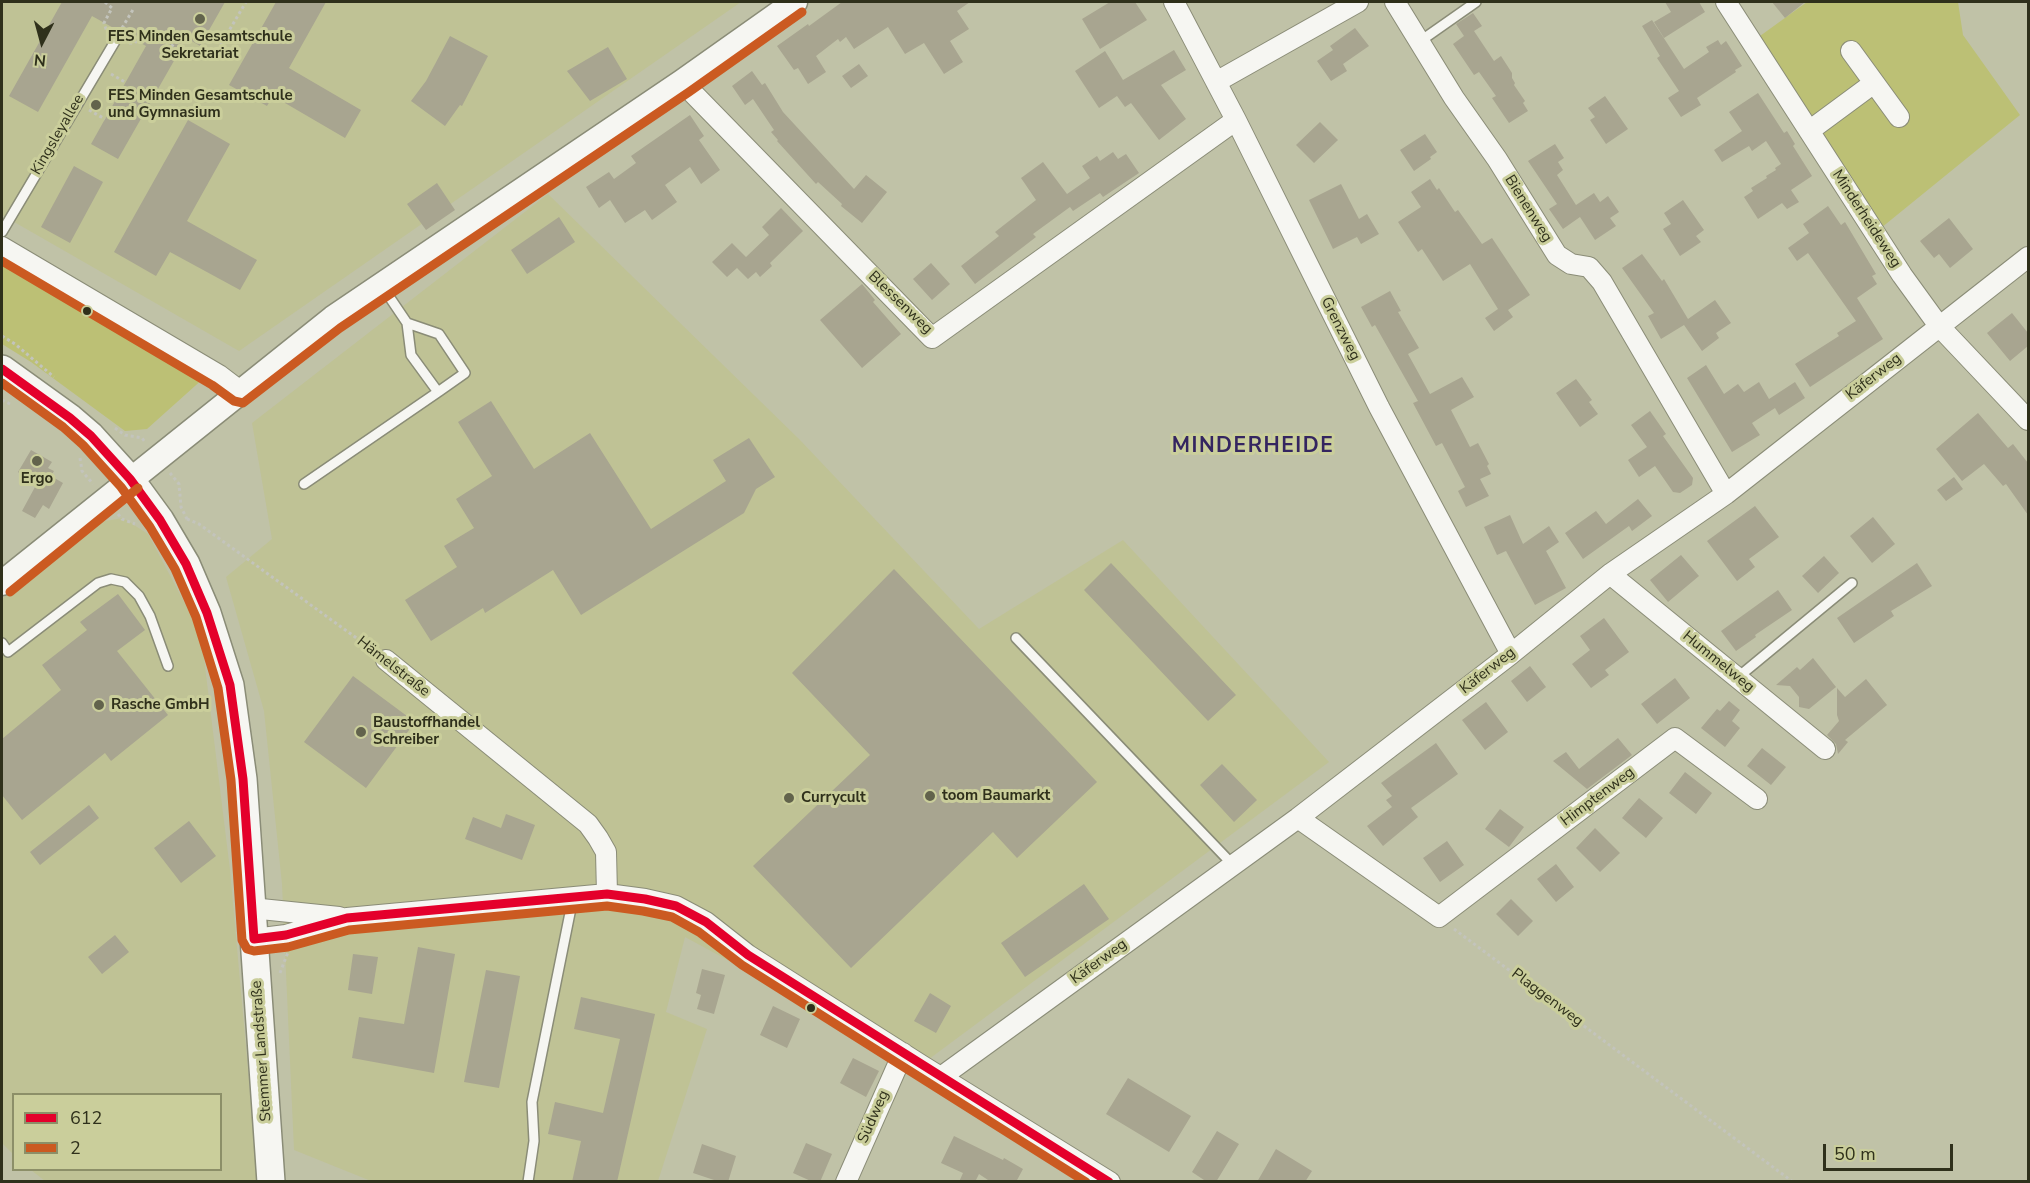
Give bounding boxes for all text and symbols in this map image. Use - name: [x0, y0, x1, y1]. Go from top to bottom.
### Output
- north arrow: [12, 12, 72, 72]
- marker: FES Minden Gesamtschule Sekretariat: [193, 12, 207, 26]
- place label: FES Minden Gesamtschule Sekretariat: [108, 28, 292, 63]
- text: N: [33, 48, 47, 71]
- place label: FES Minden Gesamtschule und Gymnasium: [108, 87, 293, 122]
- street label: Kingsleyallee: [28, 92, 88, 178]
- marker: FES Minden Gesamtschule und Gymnasium: [89, 98, 103, 112]
- street label: Minderheideweg: [1828, 167, 1904, 271]
- street label: Bienenweg: [1500, 172, 1556, 246]
- street label: Blessenweg: [864, 268, 936, 338]
- street label: Grenzweg: [1316, 294, 1364, 364]
- unlabelled marker: [81, 305, 93, 317]
- street label: Käferweg: [1843, 350, 1905, 404]
- district label: MINDERHEIDE: [1172, 434, 1334, 460]
- marker: Ergo: [30, 454, 44, 468]
- place label: Ergo: [21, 470, 53, 488]
- street label: Hummelweg: [1679, 628, 1757, 696]
- street label: Hämelstraße: [353, 633, 433, 701]
- street label: Käferweg: [1457, 644, 1519, 698]
- place label: Rasche GmbH: [111, 696, 210, 714]
- marker: Rasche GmbH: [92, 698, 106, 712]
- place label: Baustoffhandel Schreiber: [373, 714, 480, 749]
- marker: Baustoffhandel Schreiber: [354, 725, 368, 739]
- street label: Himptenweg: [1558, 764, 1638, 830]
- place label: toom Baumarkt: [942, 787, 1050, 805]
- place label: Currycult: [801, 789, 866, 807]
- marker: toom Baumarkt: [923, 789, 937, 803]
- marker: Currycult: [782, 791, 796, 805]
- street label: Käferweg: [1067, 936, 1131, 988]
- street label: Plaggenweg: [1508, 965, 1586, 1031]
- street label: Stemmer Landstraße: [248, 980, 276, 1122]
- unlabelled marker: [805, 1002, 817, 1014]
- street label: Südweg: [854, 1088, 894, 1146]
- legend: [12, 1093, 222, 1171]
- text: 612: [70, 1106, 102, 1130]
- scale bar: [1826, 1132, 1956, 1170]
- text: 2: [70, 1136, 81, 1160]
- text: 50 m: [1834, 1142, 1876, 1166]

